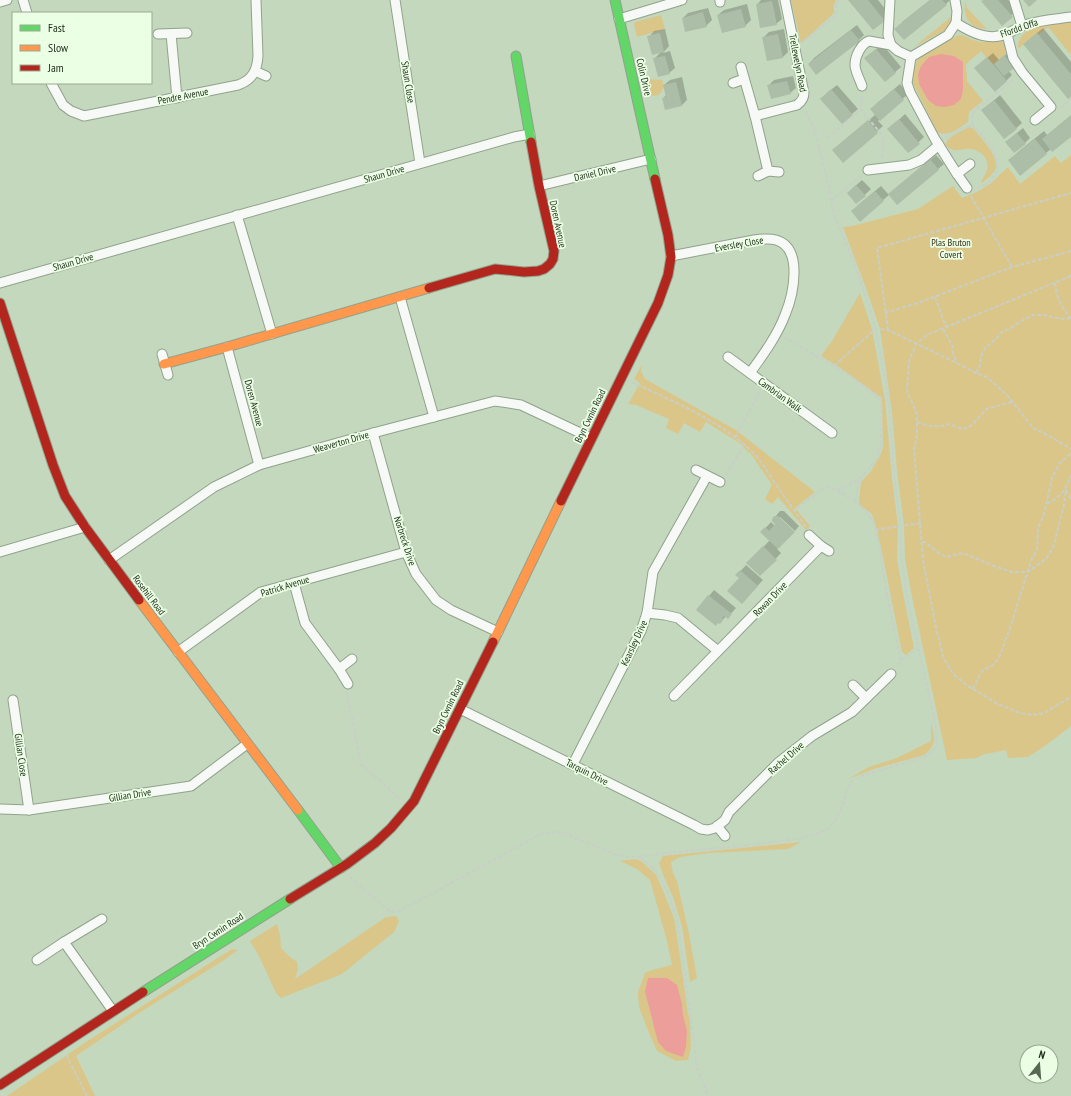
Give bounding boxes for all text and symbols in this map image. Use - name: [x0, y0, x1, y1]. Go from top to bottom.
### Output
- legend: [12, 12, 152, 84]
- street label: Ffordd Offa: [998, 15, 1040, 41]
- text: Fast: [48, 20, 66, 35]
- street label: Trellewelyn Road: [786, 33, 810, 93]
- text: Slow: [48, 40, 69, 55]
- street label: Colin Drive: [633, 57, 655, 97]
- text: Jam: [47, 60, 64, 75]
- street label: Shaun Close: [398, 60, 418, 104]
- street label: Pendre Avenue: [157, 85, 209, 107]
- street label: Shaun Drive: [362, 162, 406, 186]
- street label: Daniel Drive: [573, 162, 617, 184]
- street label: Doren Avenue: [547, 199, 569, 249]
- street label: Eversley Close: [714, 233, 764, 255]
- park label: Plas Bruton Covert: [931, 236, 971, 261]
- street label: Shaun Drive: [51, 250, 95, 274]
- street label: Cambrian Walk: [755, 375, 805, 415]
- street label: Doren Avenue: [242, 378, 266, 428]
- street label: Bryn Cwnin Road: [571, 387, 609, 445]
- street label: Weaverton Drive: [312, 428, 370, 456]
- street label: Norbreck Drive: [391, 515, 419, 567]
- street label: Rosehill Road: [130, 572, 168, 618]
- street label: Patrick Avenue: [259, 572, 311, 600]
- street label: Rowan Drive: [750, 579, 790, 619]
- street label: Kearsley Drive: [618, 618, 650, 668]
- street label: Bryn Cwnin Road: [429, 678, 467, 736]
- street label: Gillian Close: [12, 733, 30, 777]
- street label: Rachel Drive: [765, 739, 807, 777]
- street label: Tarquin Drive: [564, 756, 610, 788]
- street label: Gillian Drive: [108, 785, 152, 805]
- street label: Bryn Cwnin Road: [190, 910, 246, 952]
- north arrow: [1019, 1044, 1059, 1084]
- text: N: [1037, 1047, 1047, 1062]

